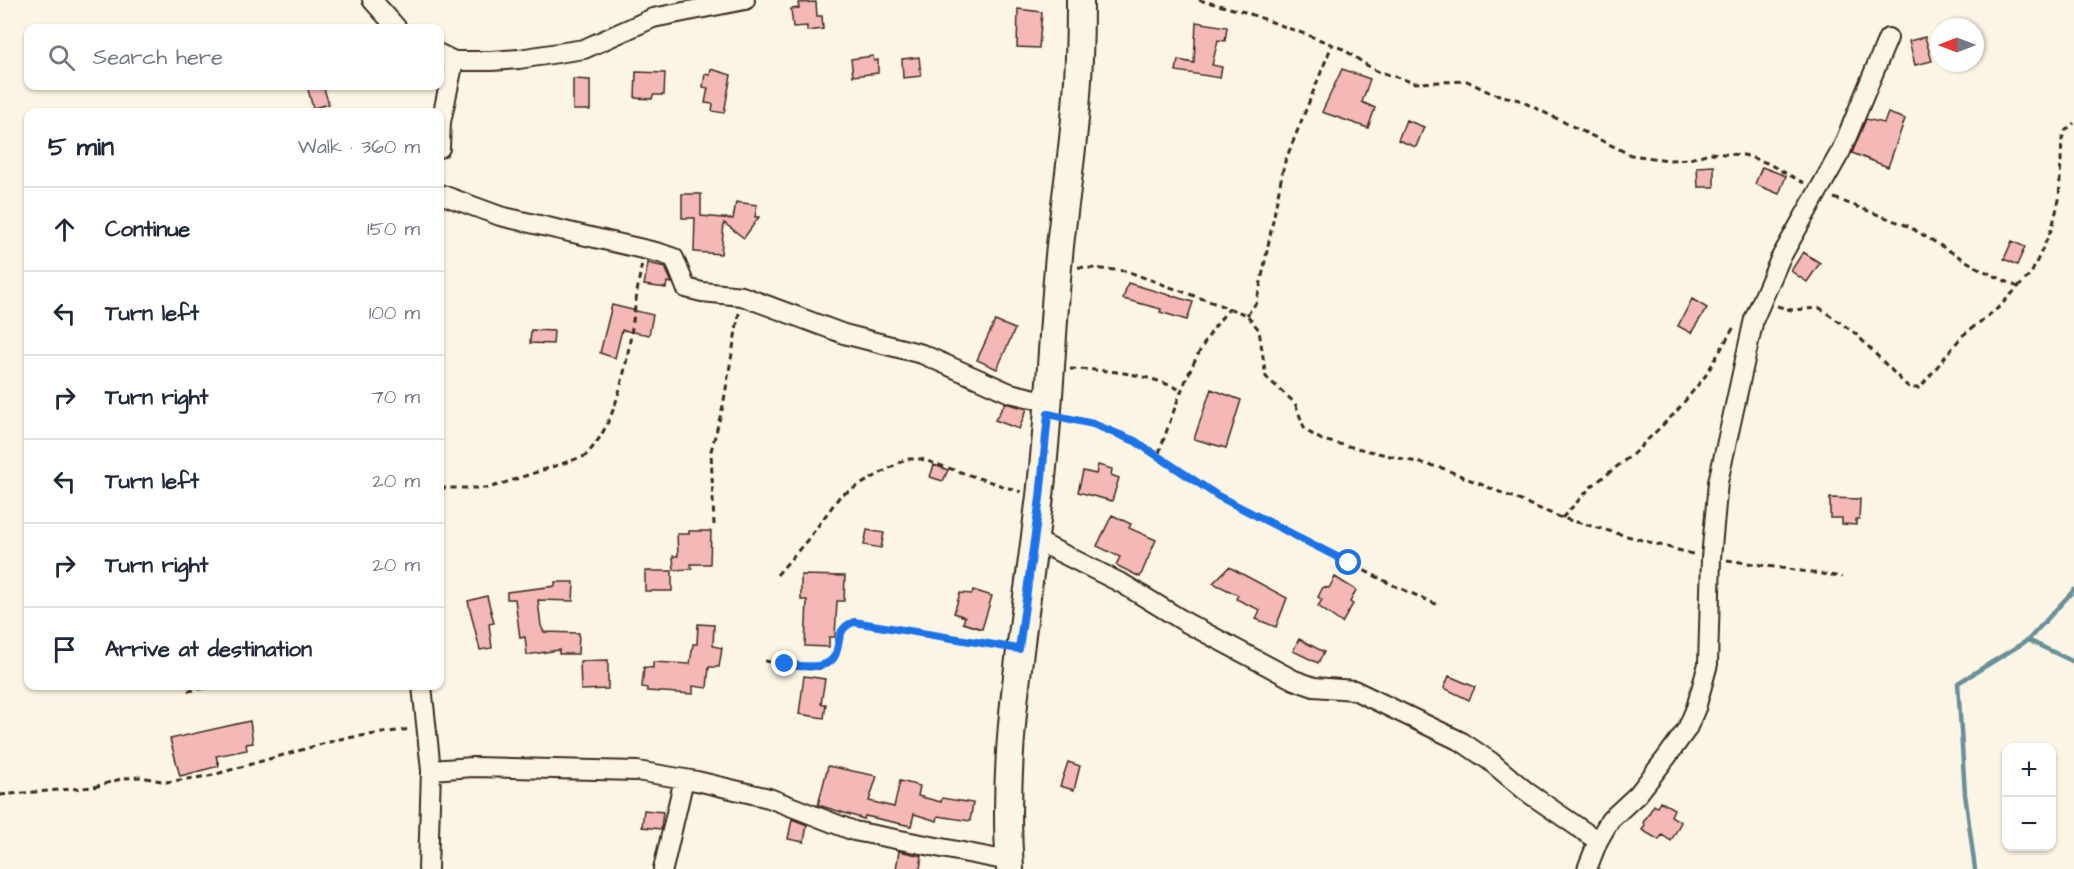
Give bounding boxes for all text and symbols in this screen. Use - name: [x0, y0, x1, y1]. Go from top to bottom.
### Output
- north arrow: [1930, 18, 1984, 72]
- search box: [24, 24, 444, 90]
- icon: search: [45, 41, 78, 74]
- text: Search here: [93, 42, 223, 73]
- text: 5 min: [48, 129, 114, 165]
- text: Walk · 360 m: [298, 133, 420, 161]
- icon: ahead: [48, 213, 81, 246]
- text: Continue: [105, 214, 190, 245]
- text: 150 m: [367, 215, 420, 243]
- icon: left: [48, 297, 81, 330]
- text: Turn left: [105, 298, 199, 329]
- text: 100 m: [369, 299, 420, 327]
- icon: right: [48, 381, 81, 414]
- text: Turn right: [105, 382, 208, 413]
- text: 70 m: [372, 383, 420, 411]
- icon: left: [48, 465, 81, 498]
- text: Turn left: [105, 466, 199, 497]
- text: 20 m: [372, 467, 420, 495]
- icon: right: [48, 549, 81, 582]
- route start: [1335, 549, 1361, 575]
- text: Turn right: [105, 550, 208, 581]
- text: 20 m: [372, 551, 420, 579]
- icon: arrive: [48, 633, 81, 666]
- text: Arrive at destination: [105, 634, 312, 665]
- route end: [771, 650, 797, 676]
- map controls: [2002, 743, 2056, 851]
- button: +: [2002, 743, 2056, 797]
- button: −: [2002, 797, 2056, 851]

